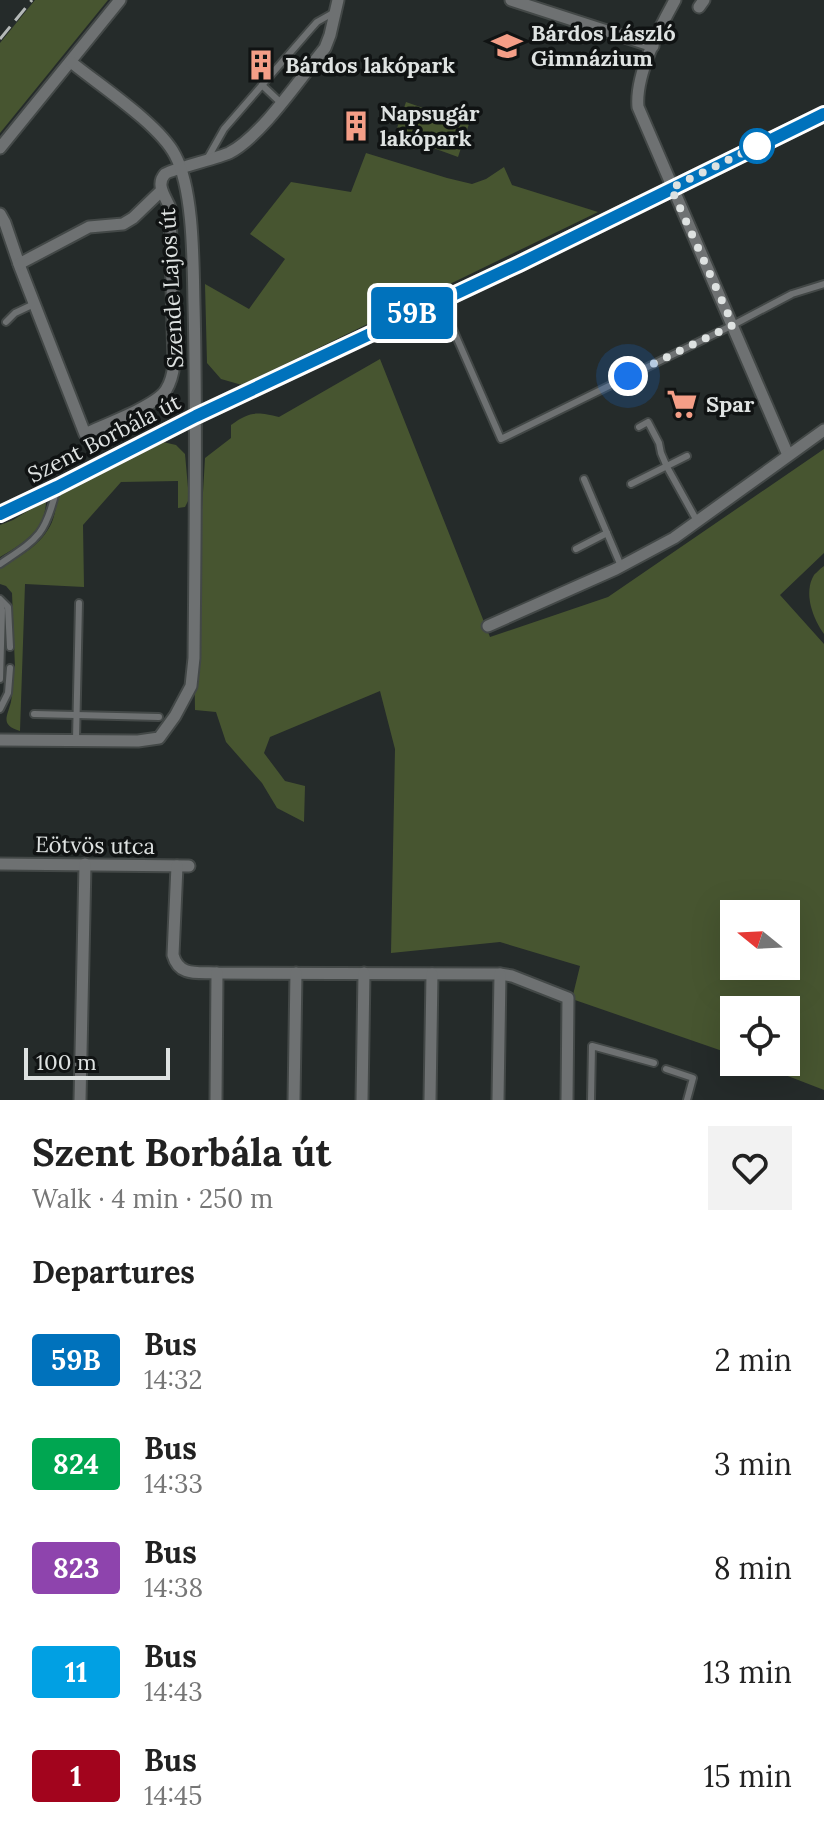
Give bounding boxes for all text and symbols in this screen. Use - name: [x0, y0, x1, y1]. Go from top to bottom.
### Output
- place label: Bárdos László Gimnázium: [531, 19, 676, 72]
- school or university icon: Bárdos László Gimnázium: [490, 29, 524, 63]
- building icon: Bárdos lakópark: [244, 48, 278, 82]
- place label: Bárdos lakópark: [285, 51, 455, 79]
- place label: Napsugár lakópark: [380, 99, 480, 152]
- building icon: Napsugár lakópark: [339, 109, 373, 143]
- unlabelled marker: [740, 129, 774, 163]
- street label: Szende Lajos út: [153, 207, 189, 369]
- line badge: 59B: [366, 287, 458, 339]
- text: 59B: [387, 295, 437, 331]
- your location: [608, 356, 648, 396]
- street label: Szent Borbála út: [23, 387, 186, 489]
- supermarket icon: Spar: [665, 387, 699, 421]
- place label: Spar: [706, 390, 755, 418]
- street label: Eötvös utca: [35, 830, 155, 860]
- north arrow: [720, 900, 800, 980]
- map controls: [720, 900, 800, 1076]
- button: locate: [720, 996, 800, 1076]
- scale bar: [24, 1044, 170, 1080]
- text: 100 m: [36, 1048, 97, 1076]
- button: heart: [708, 1126, 792, 1210]
- text: Szent Borbála út: [32, 1128, 331, 1176]
- text: Walk · 4 min · 250 m: [32, 1182, 273, 1215]
- text: Departures: [32, 1253, 195, 1291]
- text: Bus: [144, 1325, 197, 1363]
- text: 2 min: [715, 1341, 792, 1379]
- text: 59B: [51, 1342, 101, 1378]
- text: 14:32: [144, 1363, 203, 1396]
- text: Bus: [144, 1429, 197, 1467]
- text: 3 min: [714, 1445, 792, 1483]
- text: 824: [53, 1446, 99, 1482]
- text: 14:33: [144, 1467, 203, 1500]
- text: Bus: [144, 1533, 197, 1571]
- text: 8 min: [714, 1549, 792, 1587]
- text: 823: [53, 1550, 99, 1586]
- text: 14:38: [144, 1571, 203, 1604]
- text: Bus: [144, 1637, 197, 1675]
- text: 13 min: [703, 1653, 792, 1691]
- text: 11: [65, 1654, 87, 1690]
- text: 14:43: [144, 1675, 203, 1708]
- text: Bus: [144, 1741, 197, 1779]
- text: 15 min: [703, 1757, 792, 1795]
- text: 1: [70, 1758, 82, 1794]
- text: 14:45: [144, 1779, 202, 1812]

